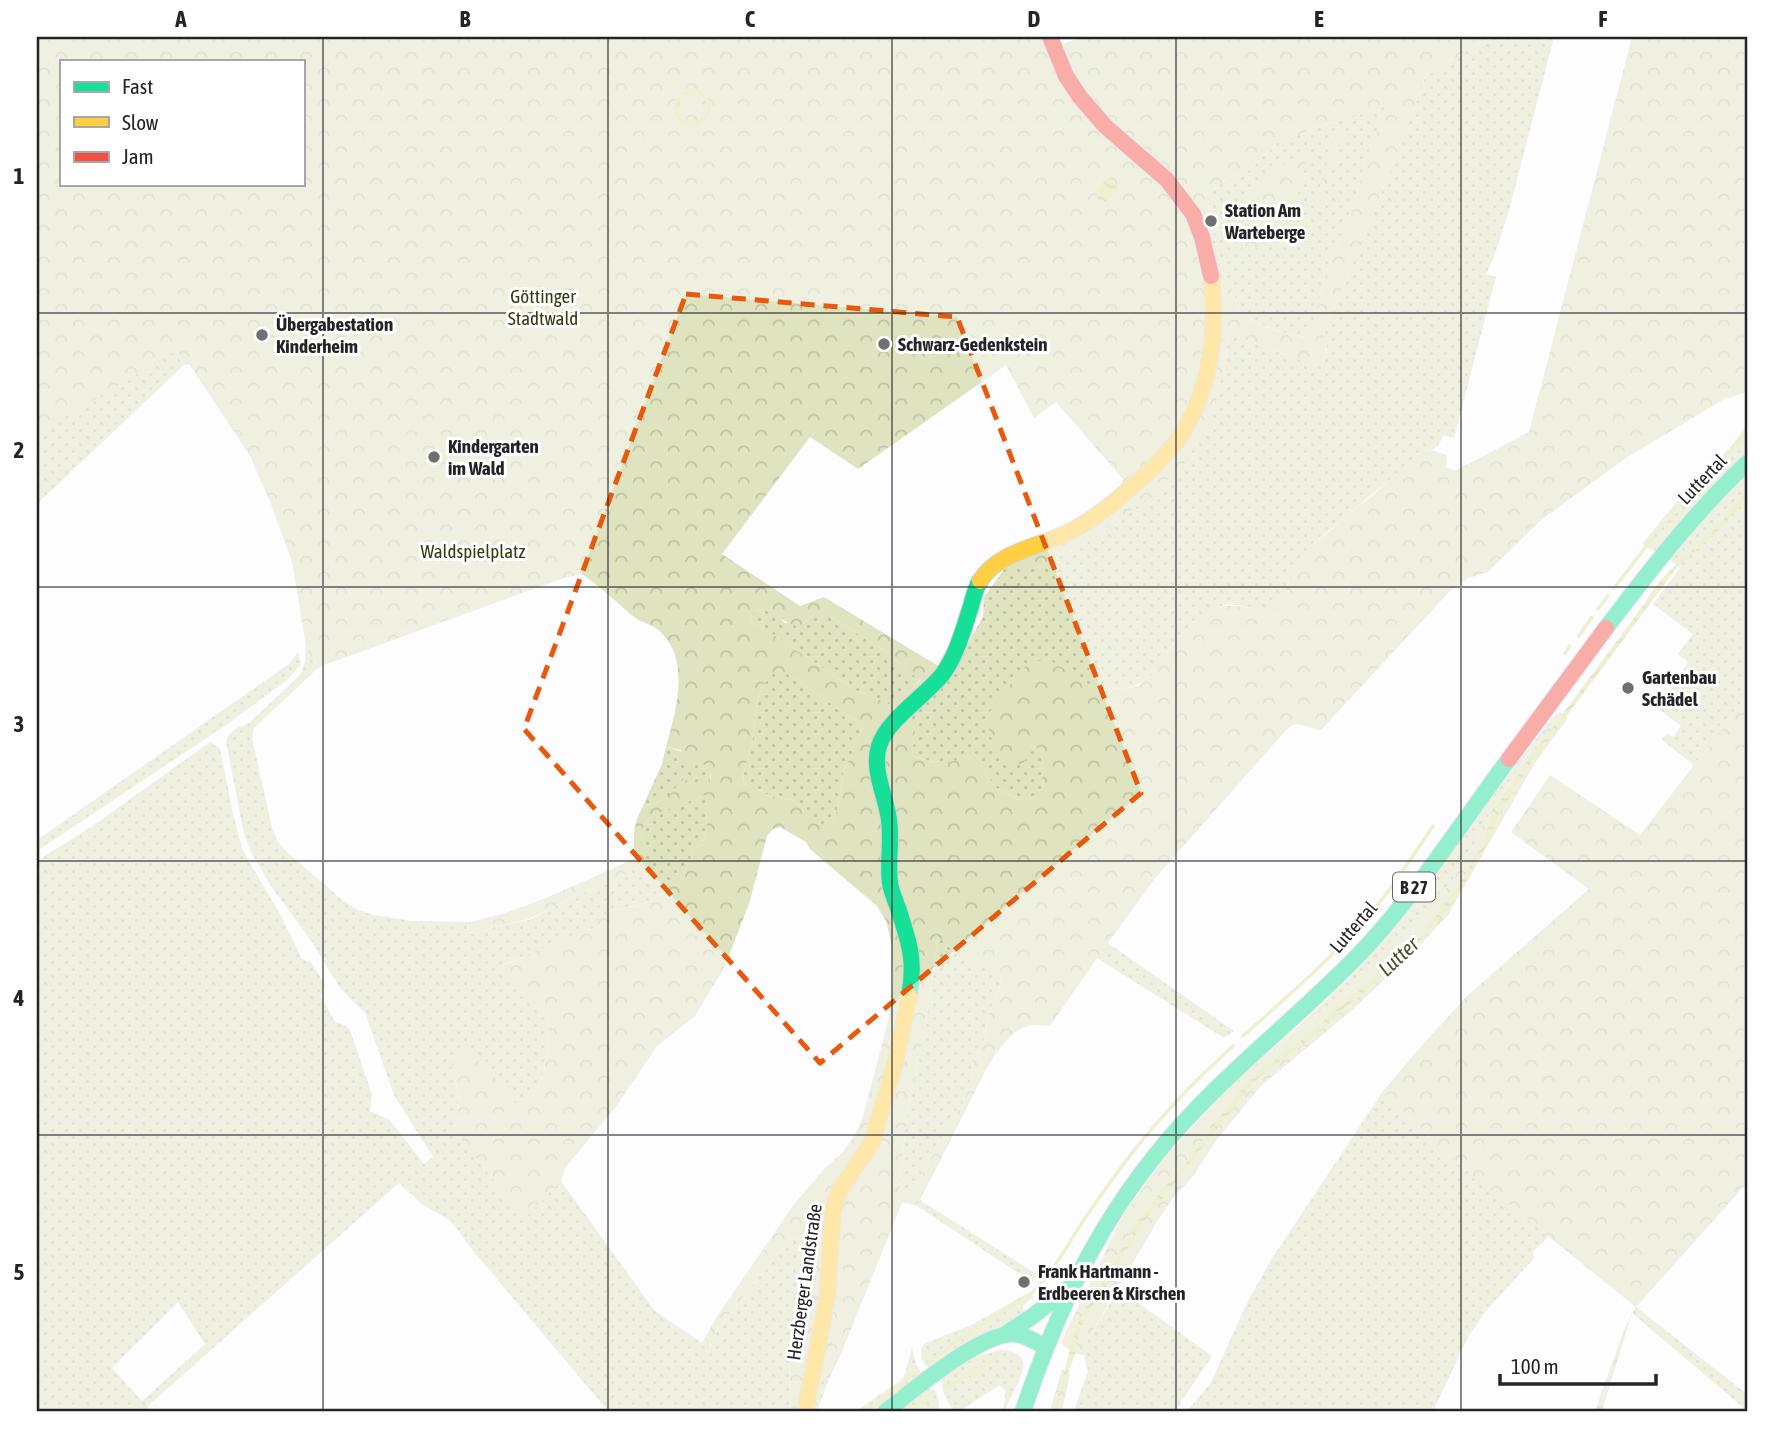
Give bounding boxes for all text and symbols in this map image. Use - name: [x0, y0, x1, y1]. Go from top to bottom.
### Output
- text: A: [174, 6, 187, 32]
- text: B: [460, 6, 471, 32]
- text: C: [745, 6, 756, 32]
- text: D: [1028, 6, 1041, 32]
- text: E: [1314, 6, 1324, 32]
- text: F: [1598, 6, 1608, 32]
- legend: [60, 60, 304, 186]
- text: Fast: [122, 74, 153, 98]
- text: Slow: [122, 110, 159, 134]
- text: Jam: [122, 144, 154, 168]
- text: 1: [14, 163, 25, 189]
- place label: Station Am Warteberge: [1224, 199, 1306, 243]
- marker: Station Am Warteberge: [1203, 213, 1219, 229]
- park label: Göttinger Stadtwald: [508, 285, 578, 329]
- place label: Übergabestation Kinderheim: [276, 313, 393, 357]
- marker: Übergabestation Kinderheim: [254, 327, 270, 343]
- place label: Schwarz-Gedenkstein: [898, 333, 1047, 355]
- marker: Schwarz-Gedenkstein: [876, 336, 892, 352]
- place label: Kindergarten im Wald: [448, 435, 539, 479]
- text: 2: [14, 437, 24, 463]
- marker: Kindergarten im Wald: [426, 449, 442, 465]
- street label: Luttertal: [1673, 450, 1731, 508]
- park label: Waldspielplatz: [421, 540, 526, 562]
- place label: Gartenbau Schädel: [1642, 666, 1716, 710]
- marker: Gartenbau Schädel: [1620, 680, 1636, 696]
- text: 3: [14, 711, 24, 737]
- road number: B 27: [1393, 872, 1435, 902]
- street label: Luttertal: [1325, 897, 1381, 957]
- water label: Lutter: [1373, 931, 1424, 980]
- text: 4: [13, 985, 25, 1011]
- street label: Herzberger Landstraße: [782, 1202, 826, 1362]
- text: 5: [14, 1259, 25, 1285]
- place label: Frank Hartmann - Erdbeeren & Kirschen: [1038, 1260, 1185, 1304]
- marker: Frank Hartmann - Erdbeeren & Kirschen: [1016, 1274, 1032, 1290]
- scale bar: [1500, 1343, 1656, 1387]
- text: 100 m: [1511, 1354, 1559, 1378]

